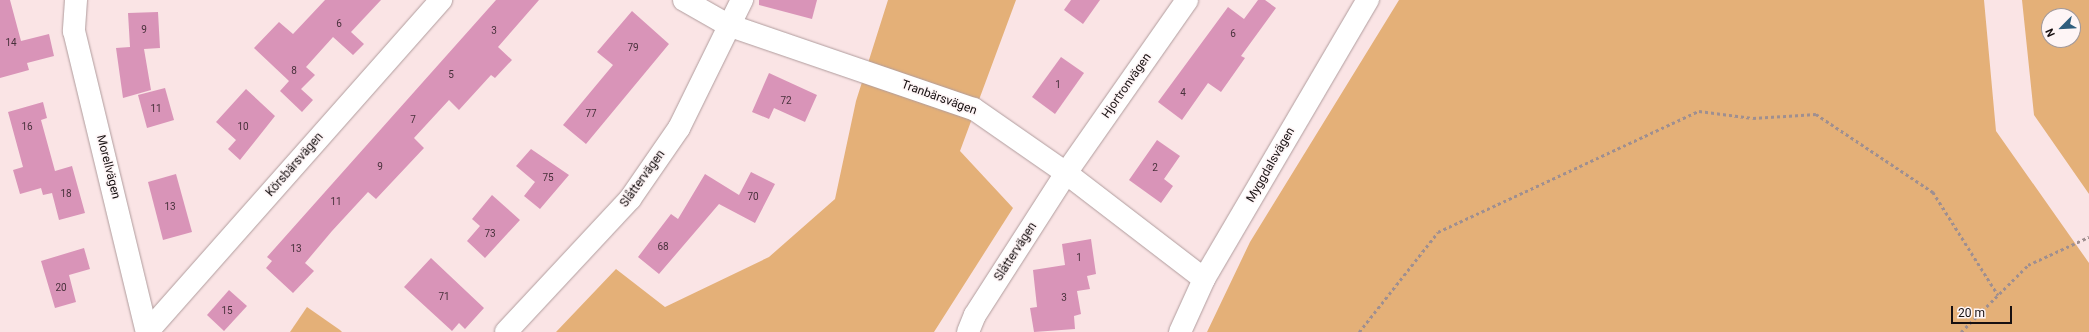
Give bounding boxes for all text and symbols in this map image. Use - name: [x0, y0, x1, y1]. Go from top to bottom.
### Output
- north arrow: [2041, 8, 2081, 48]
- house number: 6: [336, 18, 342, 30]
- house number: 9: [141, 24, 147, 36]
- house number: 3: [491, 25, 497, 37]
- text: N: [2043, 26, 2058, 39]
- house number: 6: [1230, 28, 1236, 40]
- house number: 14: [5, 37, 17, 49]
- house number: 79: [627, 42, 639, 54]
- street label: Hjortronvägen: [1099, 51, 1155, 121]
- house number: 8: [291, 65, 297, 77]
- house number: 5: [448, 69, 454, 81]
- street label: Tranbärsvägen: [899, 78, 979, 118]
- house number: 1: [1055, 79, 1061, 91]
- house number: 4: [1180, 87, 1186, 99]
- house number: 72: [780, 95, 792, 107]
- house number: 11: [150, 103, 162, 115]
- house number: 77: [585, 108, 597, 120]
- house number: 7: [410, 114, 416, 126]
- house number: 16: [21, 121, 33, 133]
- house number: 10: [237, 121, 249, 133]
- street label: Myggdalsvägen: [1244, 125, 1298, 205]
- street label: Körsbärsvägen: [263, 130, 327, 200]
- street label: Morellvägen: [93, 134, 123, 200]
- street label: Slåttervägen: [618, 148, 668, 210]
- house number: 9: [377, 161, 383, 173]
- house number: 2: [1152, 162, 1158, 174]
- house number: 75: [542, 172, 554, 184]
- house number: 18: [60, 188, 72, 200]
- house number: 70: [747, 191, 759, 203]
- house number: 11: [330, 196, 342, 208]
- house number: 13: [164, 201, 176, 213]
- street label: Slåttervägen: [992, 220, 1040, 284]
- house number: 73: [484, 228, 496, 240]
- house number: 68: [657, 241, 669, 253]
- house number: 13: [290, 243, 302, 255]
- house number: 1: [1076, 252, 1082, 264]
- house number: 20: [55, 282, 67, 294]
- house number: 71: [438, 291, 450, 303]
- house number: 3: [1061, 292, 1067, 304]
- scale bar: [1953, 298, 2014, 324]
- house number: 15: [221, 305, 233, 317]
- text: 20 m: [1958, 306, 1985, 320]

